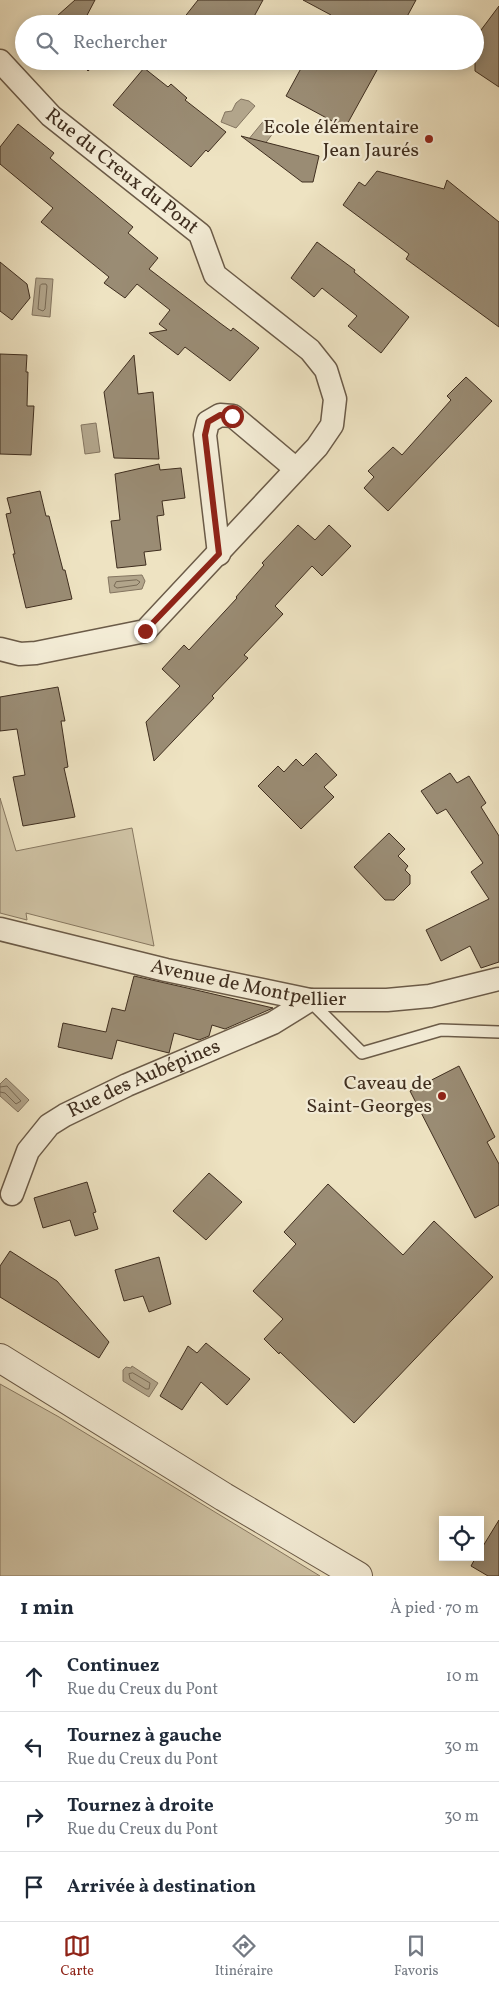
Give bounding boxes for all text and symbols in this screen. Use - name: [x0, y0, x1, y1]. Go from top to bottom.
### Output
- search box: [15, 15, 484, 70]
- icon: search: [33, 29, 61, 57]
- text: Rechercher: [73, 30, 167, 56]
- street label: Rue du Creux du Pont: [39, 102, 204, 242]
- place label: Ecole élémentaire Jean Jaurés: [263, 114, 419, 165]
- marker: Ecole élémentaire Jean Jaurés: [423, 133, 435, 145]
- route start: [221, 405, 244, 428]
- route end: [134, 620, 157, 643]
- street label: Avenue de Montpellier: [148, 953, 346, 1014]
- street label: Rue des Aubépines: [63, 1033, 225, 1126]
- place label: Caveau de Saint-Georges: [306, 1070, 432, 1121]
- marker: Caveau de Saint-Georges: [436, 1090, 448, 1102]
- map controls: [439, 1516, 484, 1561]
- button: locate: [439, 1516, 484, 1561]
- text: 1 min: [20, 1594, 74, 1623]
- text: À pied · 70 m: [390, 1598, 479, 1620]
- text: Continuez: [67, 1653, 159, 1679]
- icon: ahead: [20, 1663, 48, 1691]
- text: 10 m: [446, 1666, 479, 1688]
- text: Rue du Creux du Pont: [67, 1679, 218, 1701]
- text: Tournez à gauche: [67, 1723, 222, 1749]
- icon: left: [20, 1733, 48, 1761]
- text: 30 m: [444, 1736, 479, 1758]
- text: Rue du Creux du Pont: [67, 1749, 218, 1771]
- text: Tournez à droite: [67, 1793, 214, 1819]
- icon: right: [20, 1803, 48, 1831]
- text: 30 m: [444, 1806, 479, 1828]
- text: Rue du Creux du Pont: [67, 1819, 218, 1841]
- icon: arrive: [20, 1873, 48, 1901]
- text: Arrivée à destination: [67, 1874, 256, 1900]
- tab: Carte: [60, 1932, 94, 1981]
- tab: Itinéraire: [215, 1932, 273, 1981]
- tab: Favoris: [394, 1932, 439, 1981]

